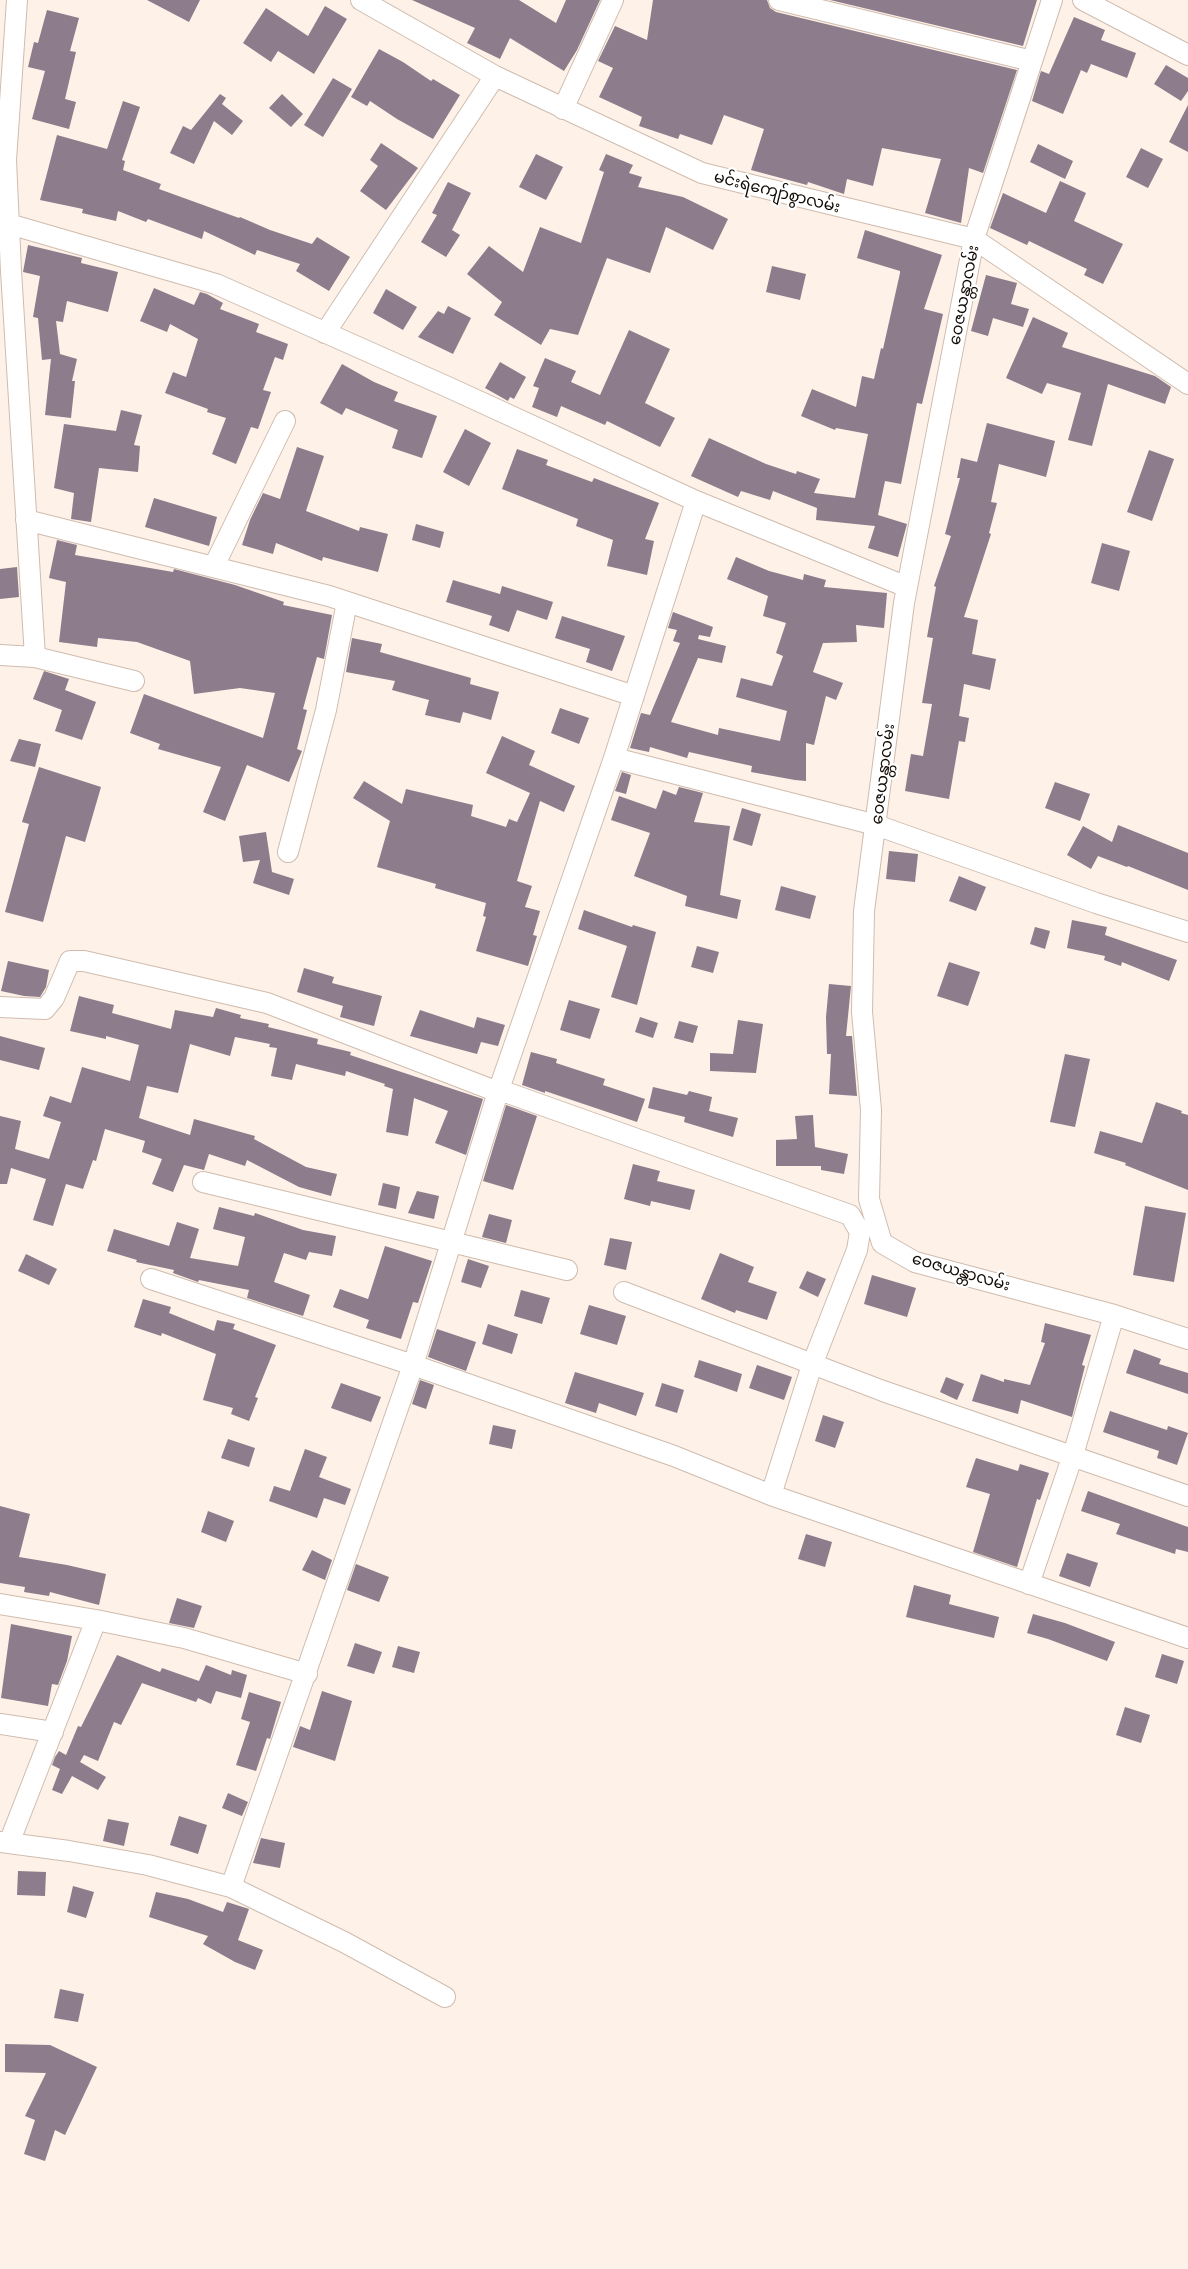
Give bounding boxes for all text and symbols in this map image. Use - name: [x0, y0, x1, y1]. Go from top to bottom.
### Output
- street label: မင်းရဲကျော်စွာလမ်း: [712, 167, 842, 217]
- street label: ဝေဇယန္တာလမ်း: [945, 243, 983, 347]
- street label: ဝေဇယန္တာလမ်း: [867, 723, 899, 825]
- street label: ဝေဇယန္တာလမ်း: [910, 1249, 1012, 1295]

